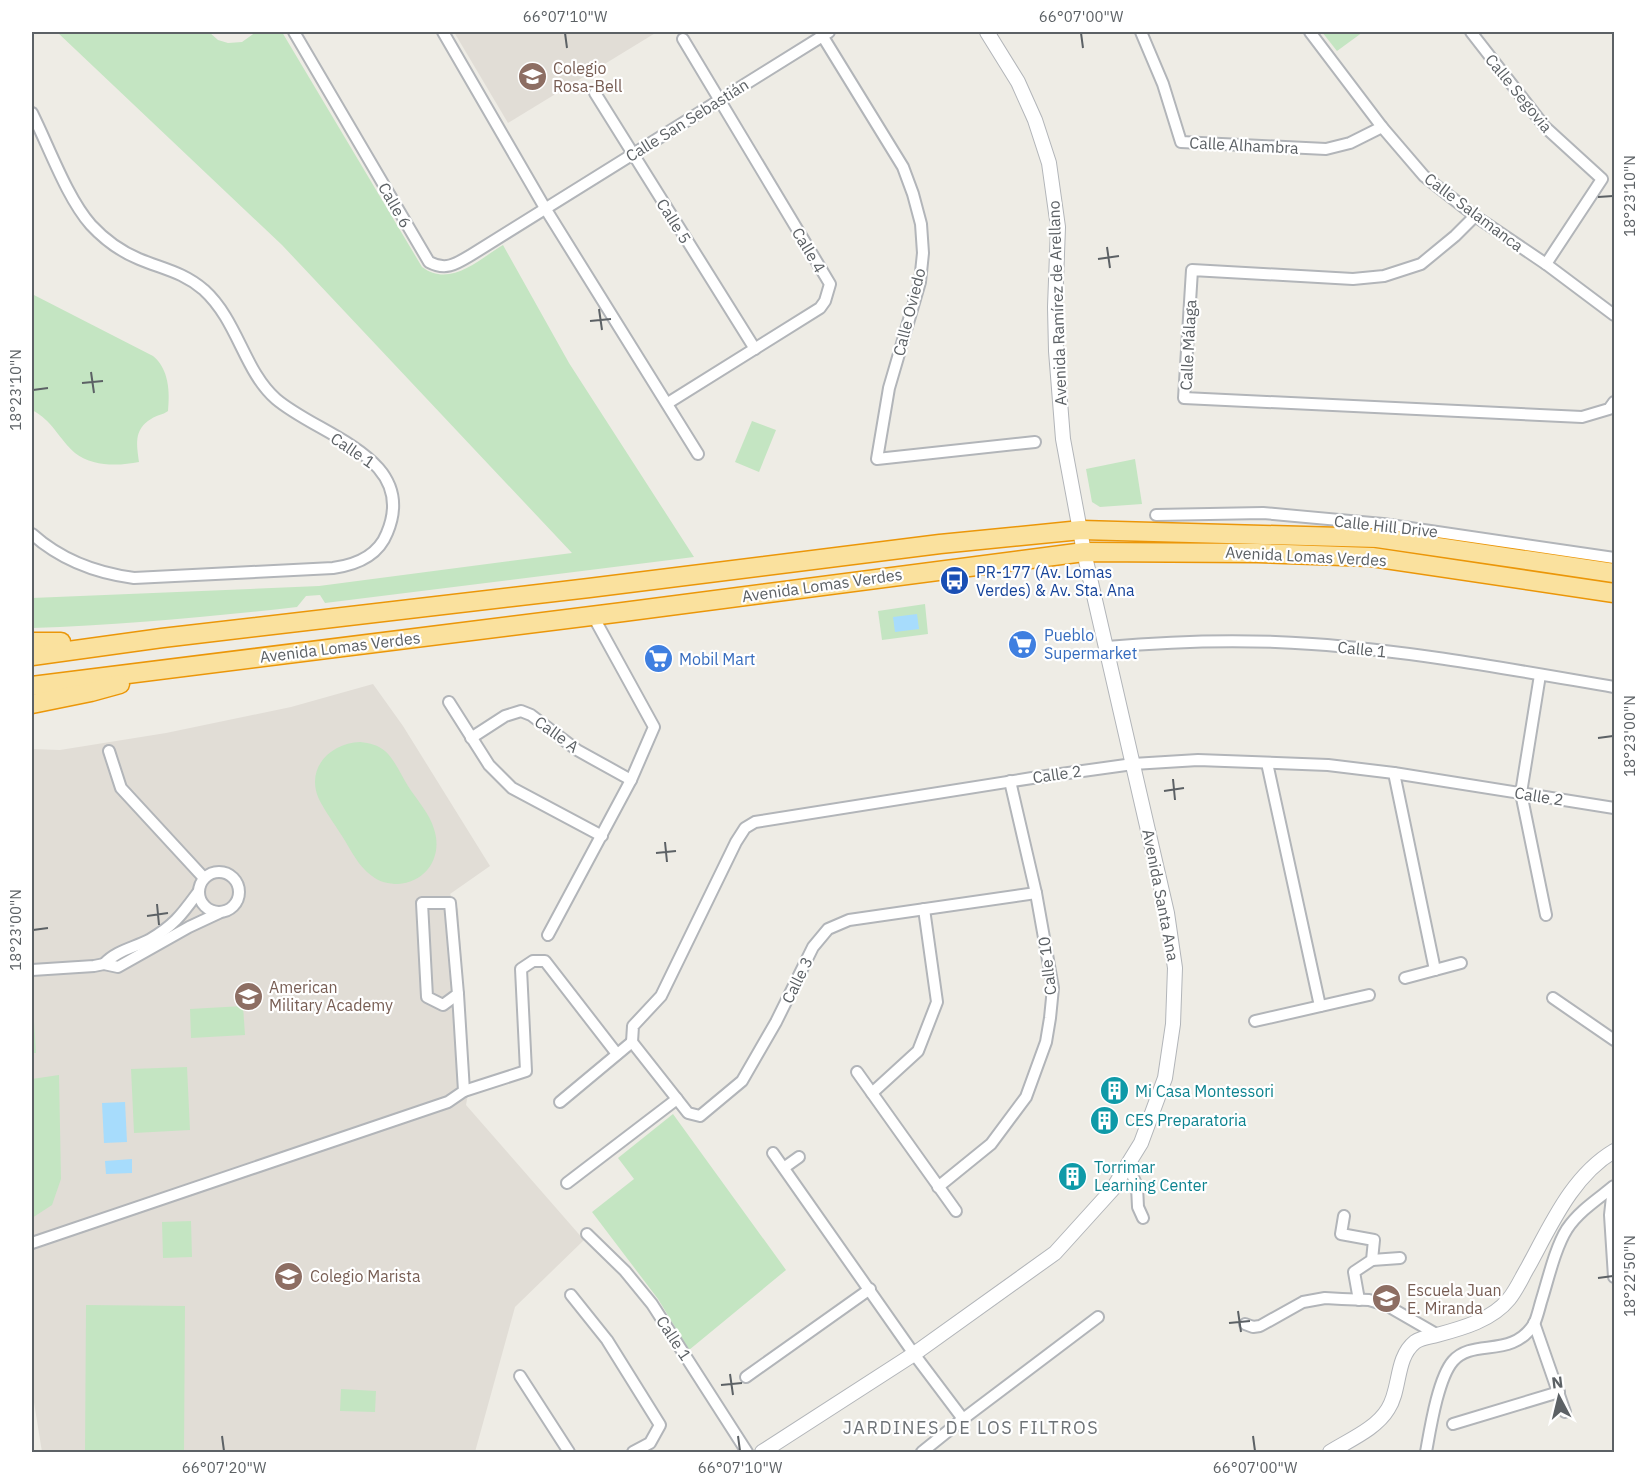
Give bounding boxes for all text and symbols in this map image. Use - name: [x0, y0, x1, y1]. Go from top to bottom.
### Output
- text: 66°07'10"W: [523, 7, 608, 26]
- text: 66°07'00"W: [1039, 7, 1124, 26]
- street label: Calle Segovia: [1481, 50, 1557, 137]
- place label: Colegio Rosa-Bell: [553, 58, 622, 96]
- school or university icon: Colegio Rosa-Bell: [516, 61, 548, 93]
- street label: Calle San Sebastián: [622, 74, 752, 166]
- street label: Calle Alhambra: [1189, 132, 1300, 158]
- text: 18°23'10"N: [1620, 155, 1639, 237]
- street label: Calle Salamanca: [1421, 168, 1528, 256]
- street label: Calle 6: [374, 179, 416, 231]
- street label: Calle 5: [652, 195, 696, 247]
- street label: Avenida Ramírez de Arellano: [1043, 200, 1071, 406]
- street label: Calle 4: [788, 224, 830, 276]
- street label: Calle Oviedo: [888, 266, 930, 358]
- street label: Calle Málaga: [1176, 299, 1200, 391]
- text: 18°23'10"N: [6, 349, 25, 431]
- street label: Calle 1: [327, 428, 379, 472]
- street label: Calle Hill Drive: [1333, 511, 1439, 541]
- street label: Avenida Lomas Verdes: [1225, 542, 1387, 570]
- place label: PR-177 (Av. Lomas Verdes) & Av. Sta. Ana: [976, 562, 1135, 600]
- street label: Avenida Lomas Verdes: [741, 564, 903, 606]
- bus stop icon: PR-177 (Av. Lomas Verdes) & Av. Sta. Ana: [939, 565, 971, 597]
- place label: Pueblo Supermarket: [1044, 625, 1137, 663]
- street label: Avenida Lomas Verdes: [259, 627, 421, 667]
- supermarket icon: Pueblo Supermarket: [1007, 628, 1039, 660]
- street label: Calle 1: [1336, 636, 1388, 662]
- supermarket icon: Mobil Mart: [642, 643, 674, 675]
- place label: Mobil Mart: [679, 649, 755, 669]
- text: 18°23'00"N: [1620, 695, 1639, 777]
- street label: Calle A: [531, 711, 583, 757]
- street label: Calle 2: [1031, 761, 1083, 787]
- street label: Calle 2: [1513, 782, 1565, 810]
- street label: Avenida Santa Ana: [1138, 827, 1184, 963]
- text: 18°23'00"N: [6, 889, 25, 971]
- street label: Calle 10: [1033, 936, 1061, 996]
- street label: Calle 3: [777, 953, 817, 1007]
- place label: American Military Academy: [269, 977, 393, 1015]
- school or university icon: American Military Academy: [232, 980, 264, 1012]
- building icon: Mi Casa Montessori: [1098, 1075, 1130, 1107]
- place label: Mi Casa Montessori: [1135, 1081, 1274, 1101]
- building icon: CES Preparatoria: [1088, 1104, 1120, 1136]
- place label: CES Preparatoria: [1125, 1110, 1247, 1130]
- place label: Torrimar Learning Center: [1094, 1157, 1208, 1195]
- building icon: Torrimar Learning Center: [1057, 1160, 1089, 1192]
- text: 18°22'50"N: [1620, 1235, 1639, 1317]
- school or university icon: Colegio Marista: [273, 1260, 305, 1292]
- place label: Colegio Marista: [310, 1266, 421, 1286]
- place label: Escuela Juan E. Miranda: [1407, 1280, 1502, 1318]
- school or university icon: Escuela Juan E. Miranda: [1370, 1283, 1402, 1315]
- street label: Calle 1: [652, 1312, 696, 1364]
- north arrow: [1529, 1367, 1589, 1427]
- text: N: [1550, 1371, 1564, 1393]
- district label: JARDINES DE LOS FILTROS: [843, 1416, 1099, 1439]
- text: 66°07'20"W: [182, 1458, 267, 1477]
- text: 66°07'10"W: [698, 1458, 783, 1477]
- text: 66°07'00"W: [1213, 1458, 1298, 1477]

